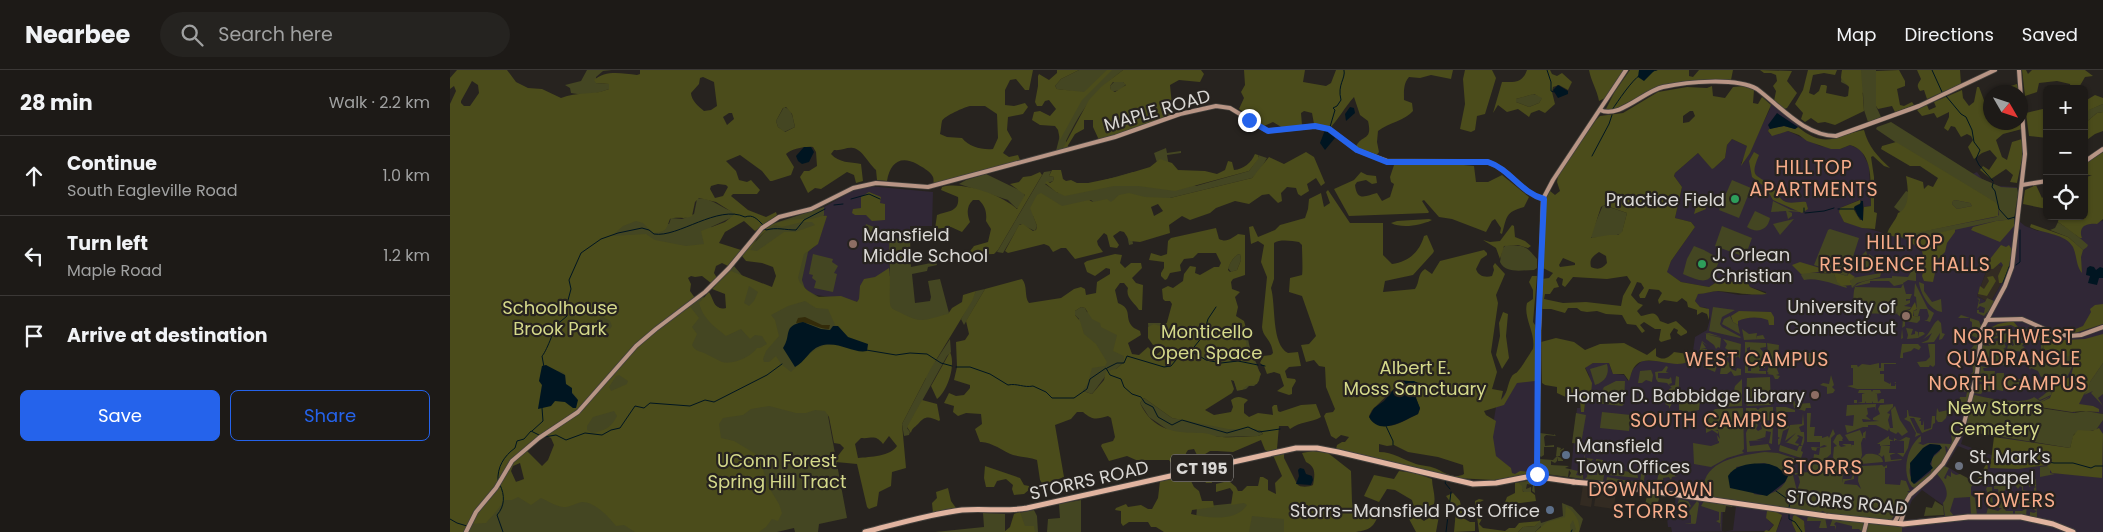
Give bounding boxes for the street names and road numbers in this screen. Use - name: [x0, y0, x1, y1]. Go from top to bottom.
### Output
- street label: MAPLE ROAD: [1101, 83, 1213, 137]
- street label: STORRS ROAD: [1027, 454, 1151, 506]
- road number: CT 195: [1171, 454, 1233, 482]
- street label: STORRS ROAD: [1785, 483, 1909, 521]

